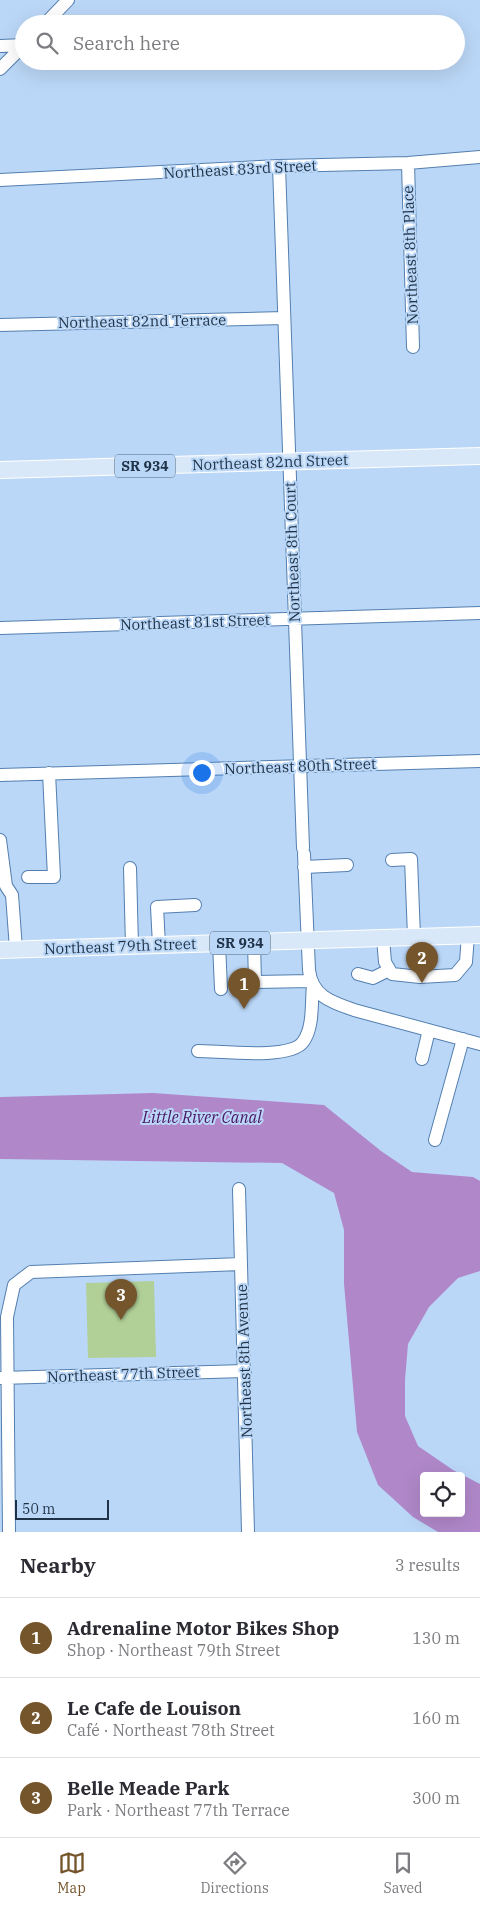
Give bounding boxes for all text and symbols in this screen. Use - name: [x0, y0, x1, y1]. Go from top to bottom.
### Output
- search box: [15, 15, 465, 70]
- icon: search: [33, 29, 61, 57]
- text: Search here: [73, 31, 180, 55]
- street label: Northeast 83rd Street: [163, 156, 317, 182]
- street label: Northeast 8th Place: [398, 185, 422, 325]
- street label: Northeast 82nd Terrace: [58, 310, 226, 332]
- street label: Northeast 82nd Street: [192, 450, 348, 474]
- road number: SR 934: [115, 454, 175, 478]
- street label: Northeast 8th Court: [280, 481, 304, 623]
- street label: Northeast 81st Street: [120, 610, 270, 634]
- street label: Northeast 80th Street: [224, 754, 376, 778]
- your location: [189, 760, 215, 786]
- road number: SR 934: [210, 931, 270, 954]
- street label: Northeast 79th Street: [44, 934, 196, 958]
- pin: 2: [406, 942, 438, 983]
- pin: 1: [228, 968, 260, 1009]
- water label: Little River Canal: [141, 1107, 262, 1127]
- pin: 3: [105, 1279, 137, 1320]
- street label: Northeast 8th Avenue: [232, 1284, 256, 1438]
- street label: Northeast 77th Street: [47, 1362, 199, 1386]
- map controls: [420, 1472, 465, 1517]
- button: locate: [420, 1472, 465, 1517]
- scale bar: [15, 1497, 109, 1520]
- text: 50 m: [22, 1500, 55, 1518]
- text: Nearby: [20, 1551, 96, 1579]
- text: 3 results: [395, 1555, 460, 1575]
- text: Adrenaline Motor Bikes Shop: [67, 1616, 339, 1640]
- text: 1: [31, 1628, 41, 1648]
- text: 130 m: [412, 1628, 460, 1648]
- text: Shop · Northeast 79th Street: [67, 1640, 280, 1660]
- text: Le Cafe de Louison: [67, 1696, 241, 1720]
- text: 2: [31, 1708, 41, 1728]
- text: 160 m: [412, 1708, 460, 1728]
- text: Café · Northeast 78th Street: [67, 1720, 275, 1740]
- text: Belle Meade Park: [67, 1776, 229, 1800]
- text: 3: [31, 1788, 41, 1808]
- text: 300 m: [412, 1788, 460, 1808]
- text: Park · Northeast 77th Terrace: [67, 1800, 290, 1820]
- tab: Map: [57, 1849, 86, 1897]
- tab: Directions: [200, 1849, 269, 1897]
- tab: Saved: [383, 1849, 423, 1897]

